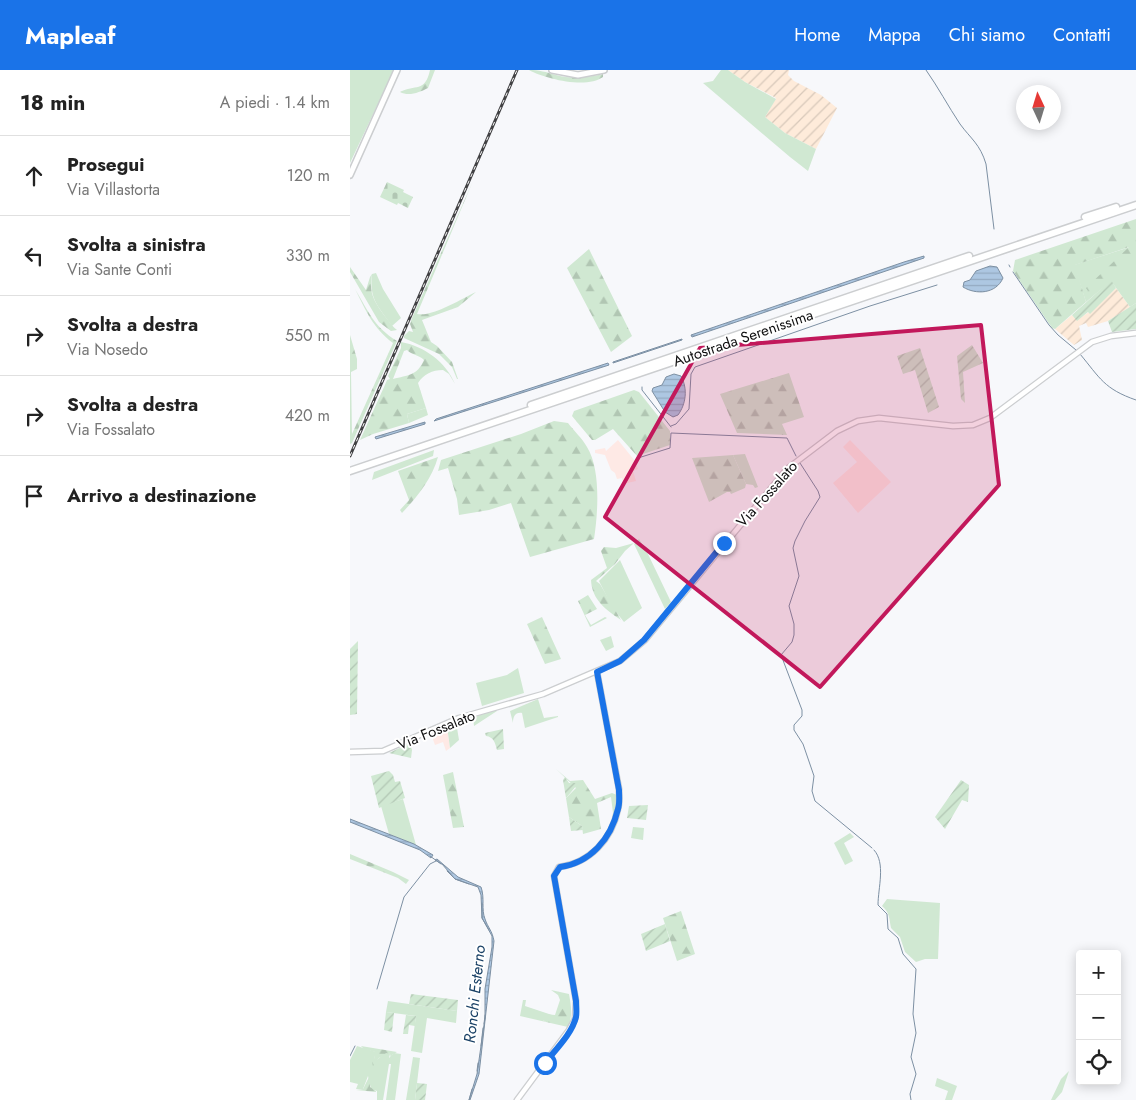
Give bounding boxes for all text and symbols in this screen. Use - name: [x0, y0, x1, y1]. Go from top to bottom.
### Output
- text: Mapleaf: [25, 18, 116, 53]
- text: Home: [794, 22, 840, 48]
- text: Mappa: [868, 22, 921, 48]
- text: Chi siamo: [949, 22, 1025, 48]
- text: Contatti: [1053, 22, 1111, 48]
- north arrow: [1016, 85, 1061, 130]
- text: 18 min: [20, 88, 85, 118]
- text: A piedi · 1.4 km: [220, 91, 330, 114]
- text: Prosegui: [67, 151, 145, 178]
- icon: ahead: [20, 162, 48, 190]
- text: 120 m: [287, 164, 330, 187]
- text: Via Villastorta: [67, 178, 160, 201]
- text: Svolta a sinistra: [67, 231, 206, 258]
- icon: left: [20, 242, 48, 270]
- text: 330 m: [286, 244, 330, 267]
- text: Via Sante Conti: [67, 258, 172, 281]
- street label: Autostrada Serenissima: [670, 304, 816, 372]
- text: Svolta a destra: [67, 311, 198, 338]
- icon: right: [20, 322, 48, 350]
- text: 550 m: [285, 324, 330, 347]
- text: Via Nosedo: [67, 338, 148, 361]
- text: Svolta a destra: [67, 391, 198, 418]
- icon: right: [20, 402, 48, 430]
- text: 420 m: [285, 404, 330, 427]
- text: Via Fossalato: [67, 418, 155, 441]
- street label: Via Fossalato: [731, 456, 803, 532]
- icon: arrive: [20, 482, 48, 510]
- text: Arrivo a destinazione: [67, 482, 256, 509]
- route end: [713, 532, 736, 555]
- street label: Via Fossalato: [394, 704, 478, 756]
- water label: Ronchi Esterno: [458, 944, 491, 1044]
- map controls: [1076, 950, 1121, 1085]
- button: +: [1076, 950, 1121, 995]
- button: −: [1076, 995, 1121, 1040]
- button: locate: [1076, 1040, 1121, 1085]
- route start: [534, 1052, 557, 1075]

